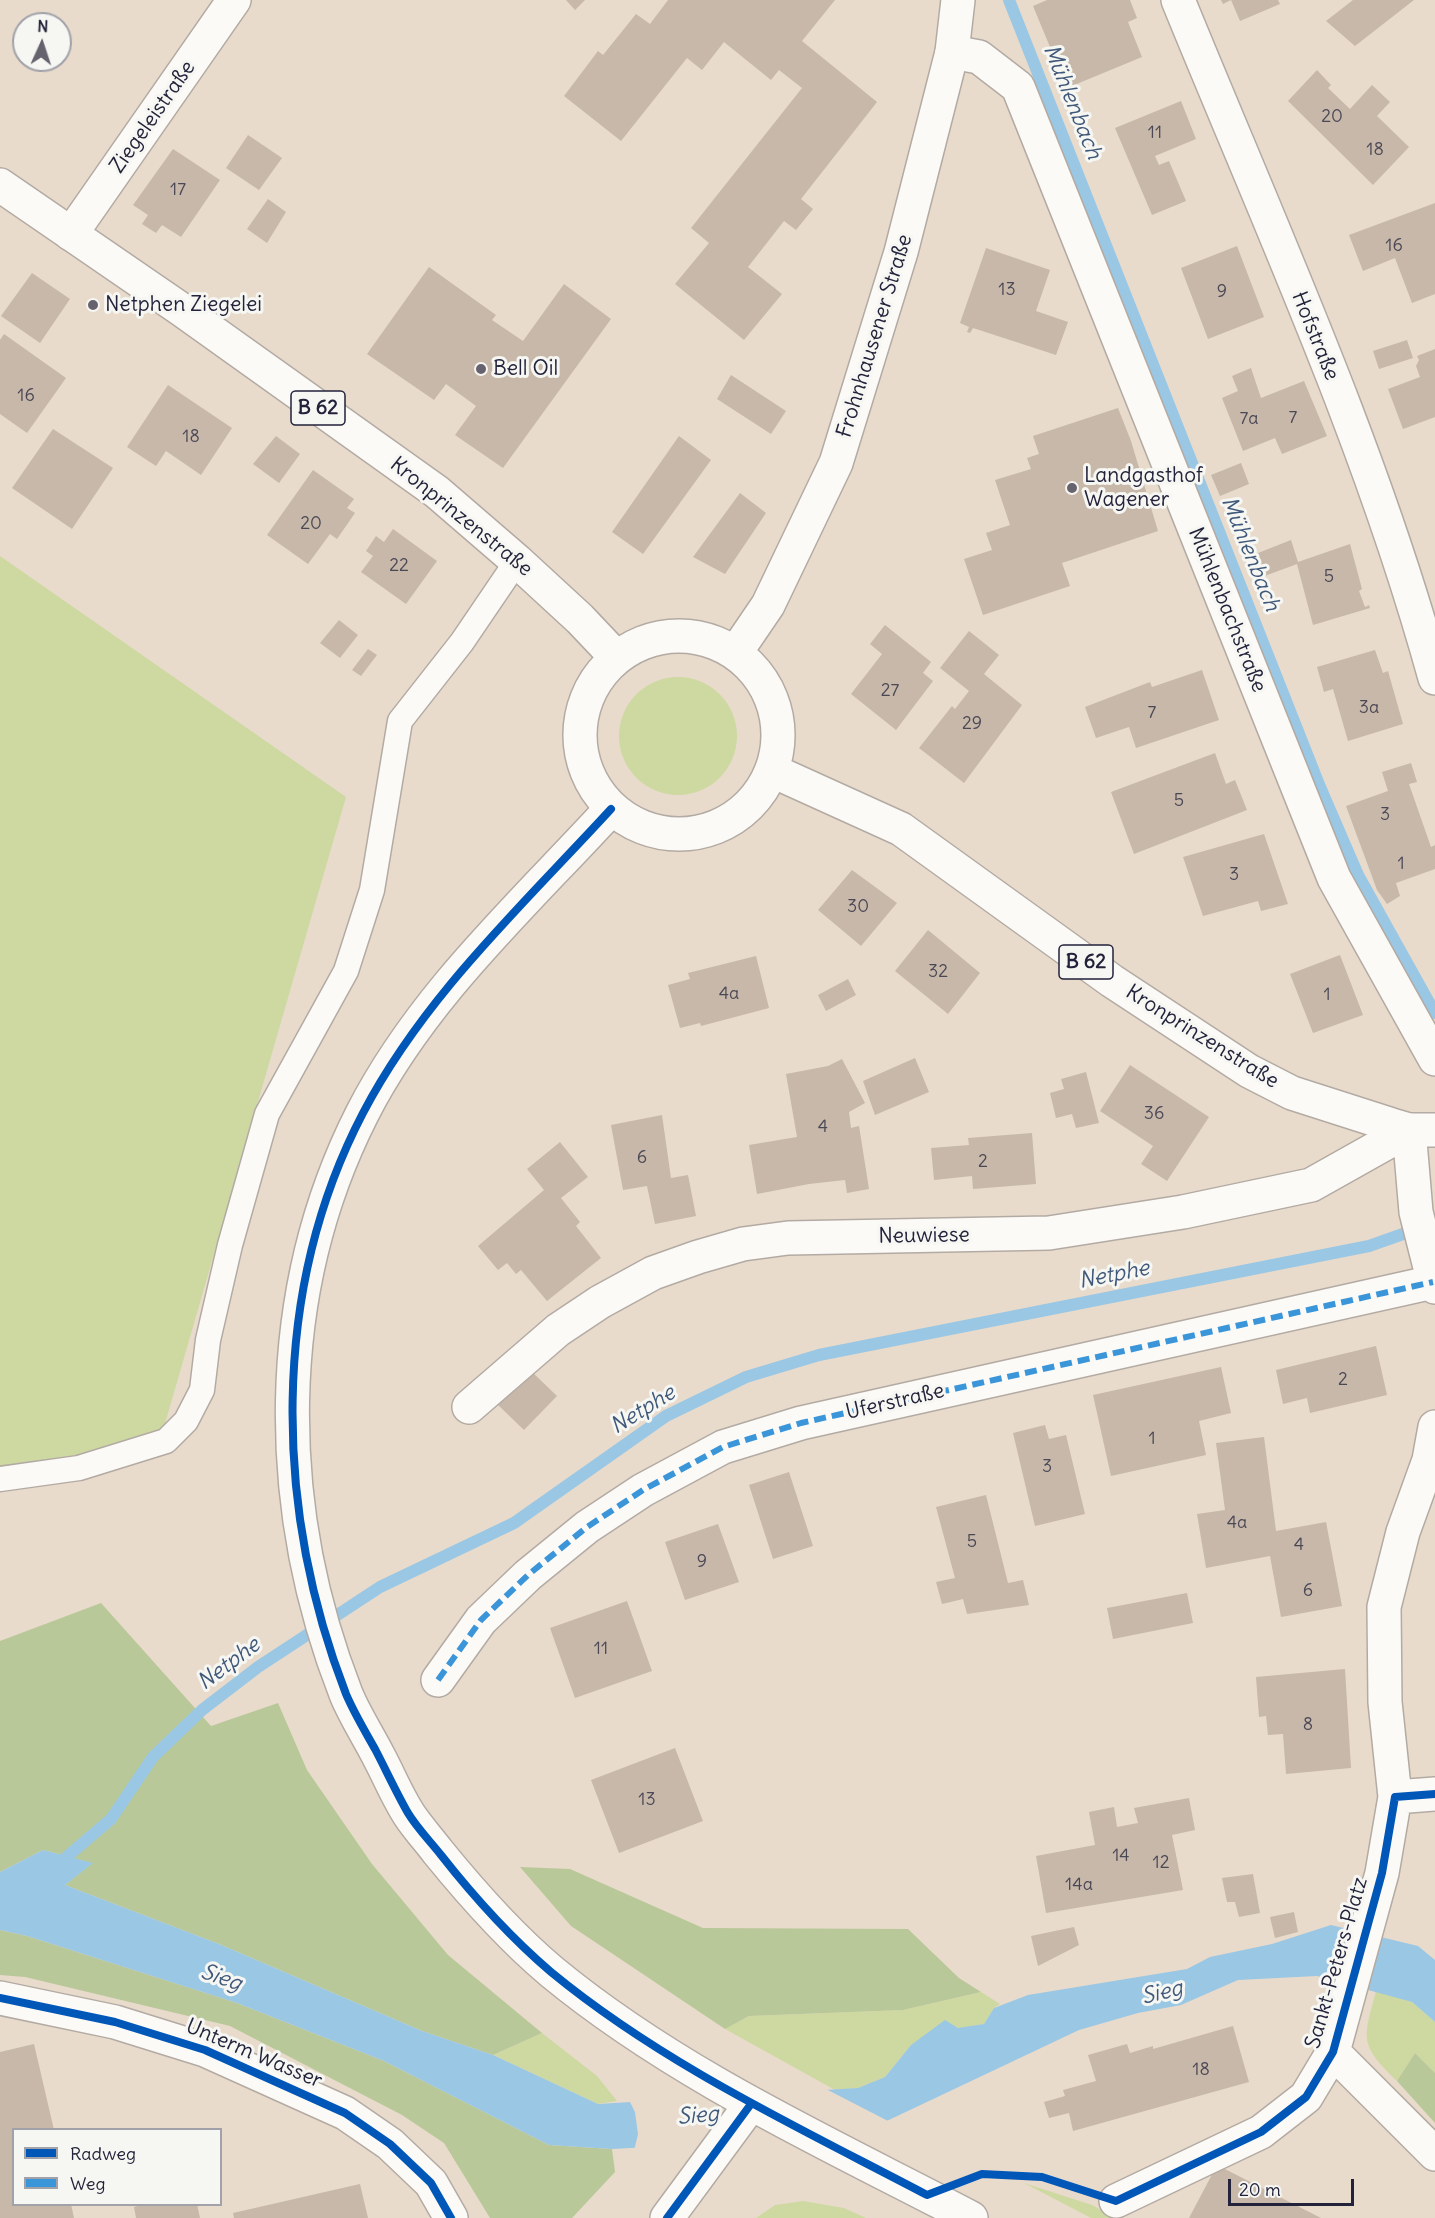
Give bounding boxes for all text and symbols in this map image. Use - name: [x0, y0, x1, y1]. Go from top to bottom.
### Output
- north arrow: [12, 12, 72, 72]
- text: N: [37, 16, 49, 36]
- water label: Mühlenbach: [1037, 41, 1107, 163]
- street label: Ziegeleistraße: [105, 56, 201, 178]
- house number: 20: [1321, 106, 1343, 128]
- house number: 11: [1148, 122, 1162, 144]
- house number: 18: [1366, 139, 1384, 161]
- house number: 17: [170, 179, 186, 201]
- street label: Frohnhausener Straße: [832, 231, 918, 441]
- house number: 16: [1385, 235, 1403, 257]
- house number: 13: [998, 279, 1016, 301]
- house number: 9: [1217, 281, 1227, 303]
- street label: Hofstraße: [1286, 288, 1344, 384]
- place label: Netphen Ziegelei: [105, 292, 262, 318]
- marker: Netphen Ziegelei: [86, 298, 100, 312]
- place label: Bell Oil: [493, 356, 558, 382]
- marker: Bell Oil: [474, 362, 488, 376]
- house number: 16: [17, 385, 35, 407]
- road number: B 62: [291, 391, 345, 425]
- house number: 7: [1289, 407, 1297, 429]
- house number: 7a: [1239, 408, 1259, 430]
- house number: 18: [182, 426, 200, 448]
- street label: Kronprinzenstraße: [385, 452, 537, 582]
- place label: Landgasthof Wagener: [1084, 463, 1203, 513]
- marker: Landgasthof Wagener: [1065, 481, 1079, 495]
- water label: Mühlenbach: [1215, 493, 1285, 615]
- house number: 20: [300, 513, 322, 535]
- street label: Mühlenbachstraße: [1182, 524, 1272, 696]
- house number: 22: [389, 555, 409, 577]
- house number: 5: [1324, 566, 1334, 588]
- house number: 27: [881, 680, 899, 702]
- house number: 3a: [1359, 697, 1379, 719]
- house number: 7: [1148, 702, 1156, 724]
- house number: 29: [962, 713, 982, 735]
- house number: 5: [1174, 790, 1184, 812]
- house number: 3: [1380, 804, 1390, 826]
- house number: 1: [1397, 853, 1405, 875]
- house number: 3: [1229, 864, 1239, 886]
- house number: 30: [847, 896, 869, 918]
- road number: B 62: [1059, 945, 1113, 979]
- house number: 32: [928, 961, 948, 983]
- street label: Kronprinzenstraße: [1121, 980, 1283, 1094]
- house number: 4a: [719, 983, 739, 1005]
- house number: 1: [1323, 984, 1331, 1006]
- house number: 36: [1144, 1103, 1164, 1125]
- house number: 4: [818, 1116, 828, 1138]
- house number: 6: [637, 1147, 647, 1169]
- house number: 2: [978, 1151, 988, 1173]
- street label: Neuwiese: [878, 1223, 970, 1249]
- water label: Netphe: [1076, 1255, 1152, 1295]
- house number: 2: [1338, 1369, 1348, 1391]
- street label: Uferstraße: [843, 1378, 947, 1426]
- water label: Netphe: [606, 1380, 680, 1440]
- house number: 1: [1148, 1428, 1156, 1450]
- house number: 3: [1042, 1456, 1052, 1478]
- house number: 4a: [1227, 1512, 1247, 1534]
- house number: 5: [967, 1531, 977, 1553]
- house number: 4: [1294, 1534, 1304, 1556]
- house number: 9: [697, 1551, 707, 1573]
- house number: 6: [1303, 1580, 1313, 1602]
- water label: Netphe: [193, 1632, 265, 1696]
- house number: 11: [594, 1638, 608, 1660]
- house number: 8: [1303, 1714, 1313, 1736]
- house number: 13: [638, 1789, 656, 1811]
- house number: 14: [1112, 1845, 1130, 1867]
- house number: 12: [1152, 1852, 1170, 1874]
- house number: 14a: [1065, 1874, 1093, 1896]
- street label: Sankt-Peters-Platz: [1301, 1875, 1373, 2051]
- water label: Sieg: [197, 1959, 245, 1997]
- water label: Sieg: [1139, 1975, 1185, 2011]
- street label: Unterm Wasser: [182, 2014, 326, 2094]
- house number: 18: [1192, 2059, 1210, 2081]
- water label: Sieg: [676, 2101, 720, 2131]
- legend: [12, 2128, 222, 2206]
- text: Radweg: [70, 2142, 136, 2165]
- scale bar: [1231, 2167, 1357, 2205]
- text: Weg: [70, 2172, 105, 2195]
- text: 20 m: [1239, 2178, 1281, 2201]

